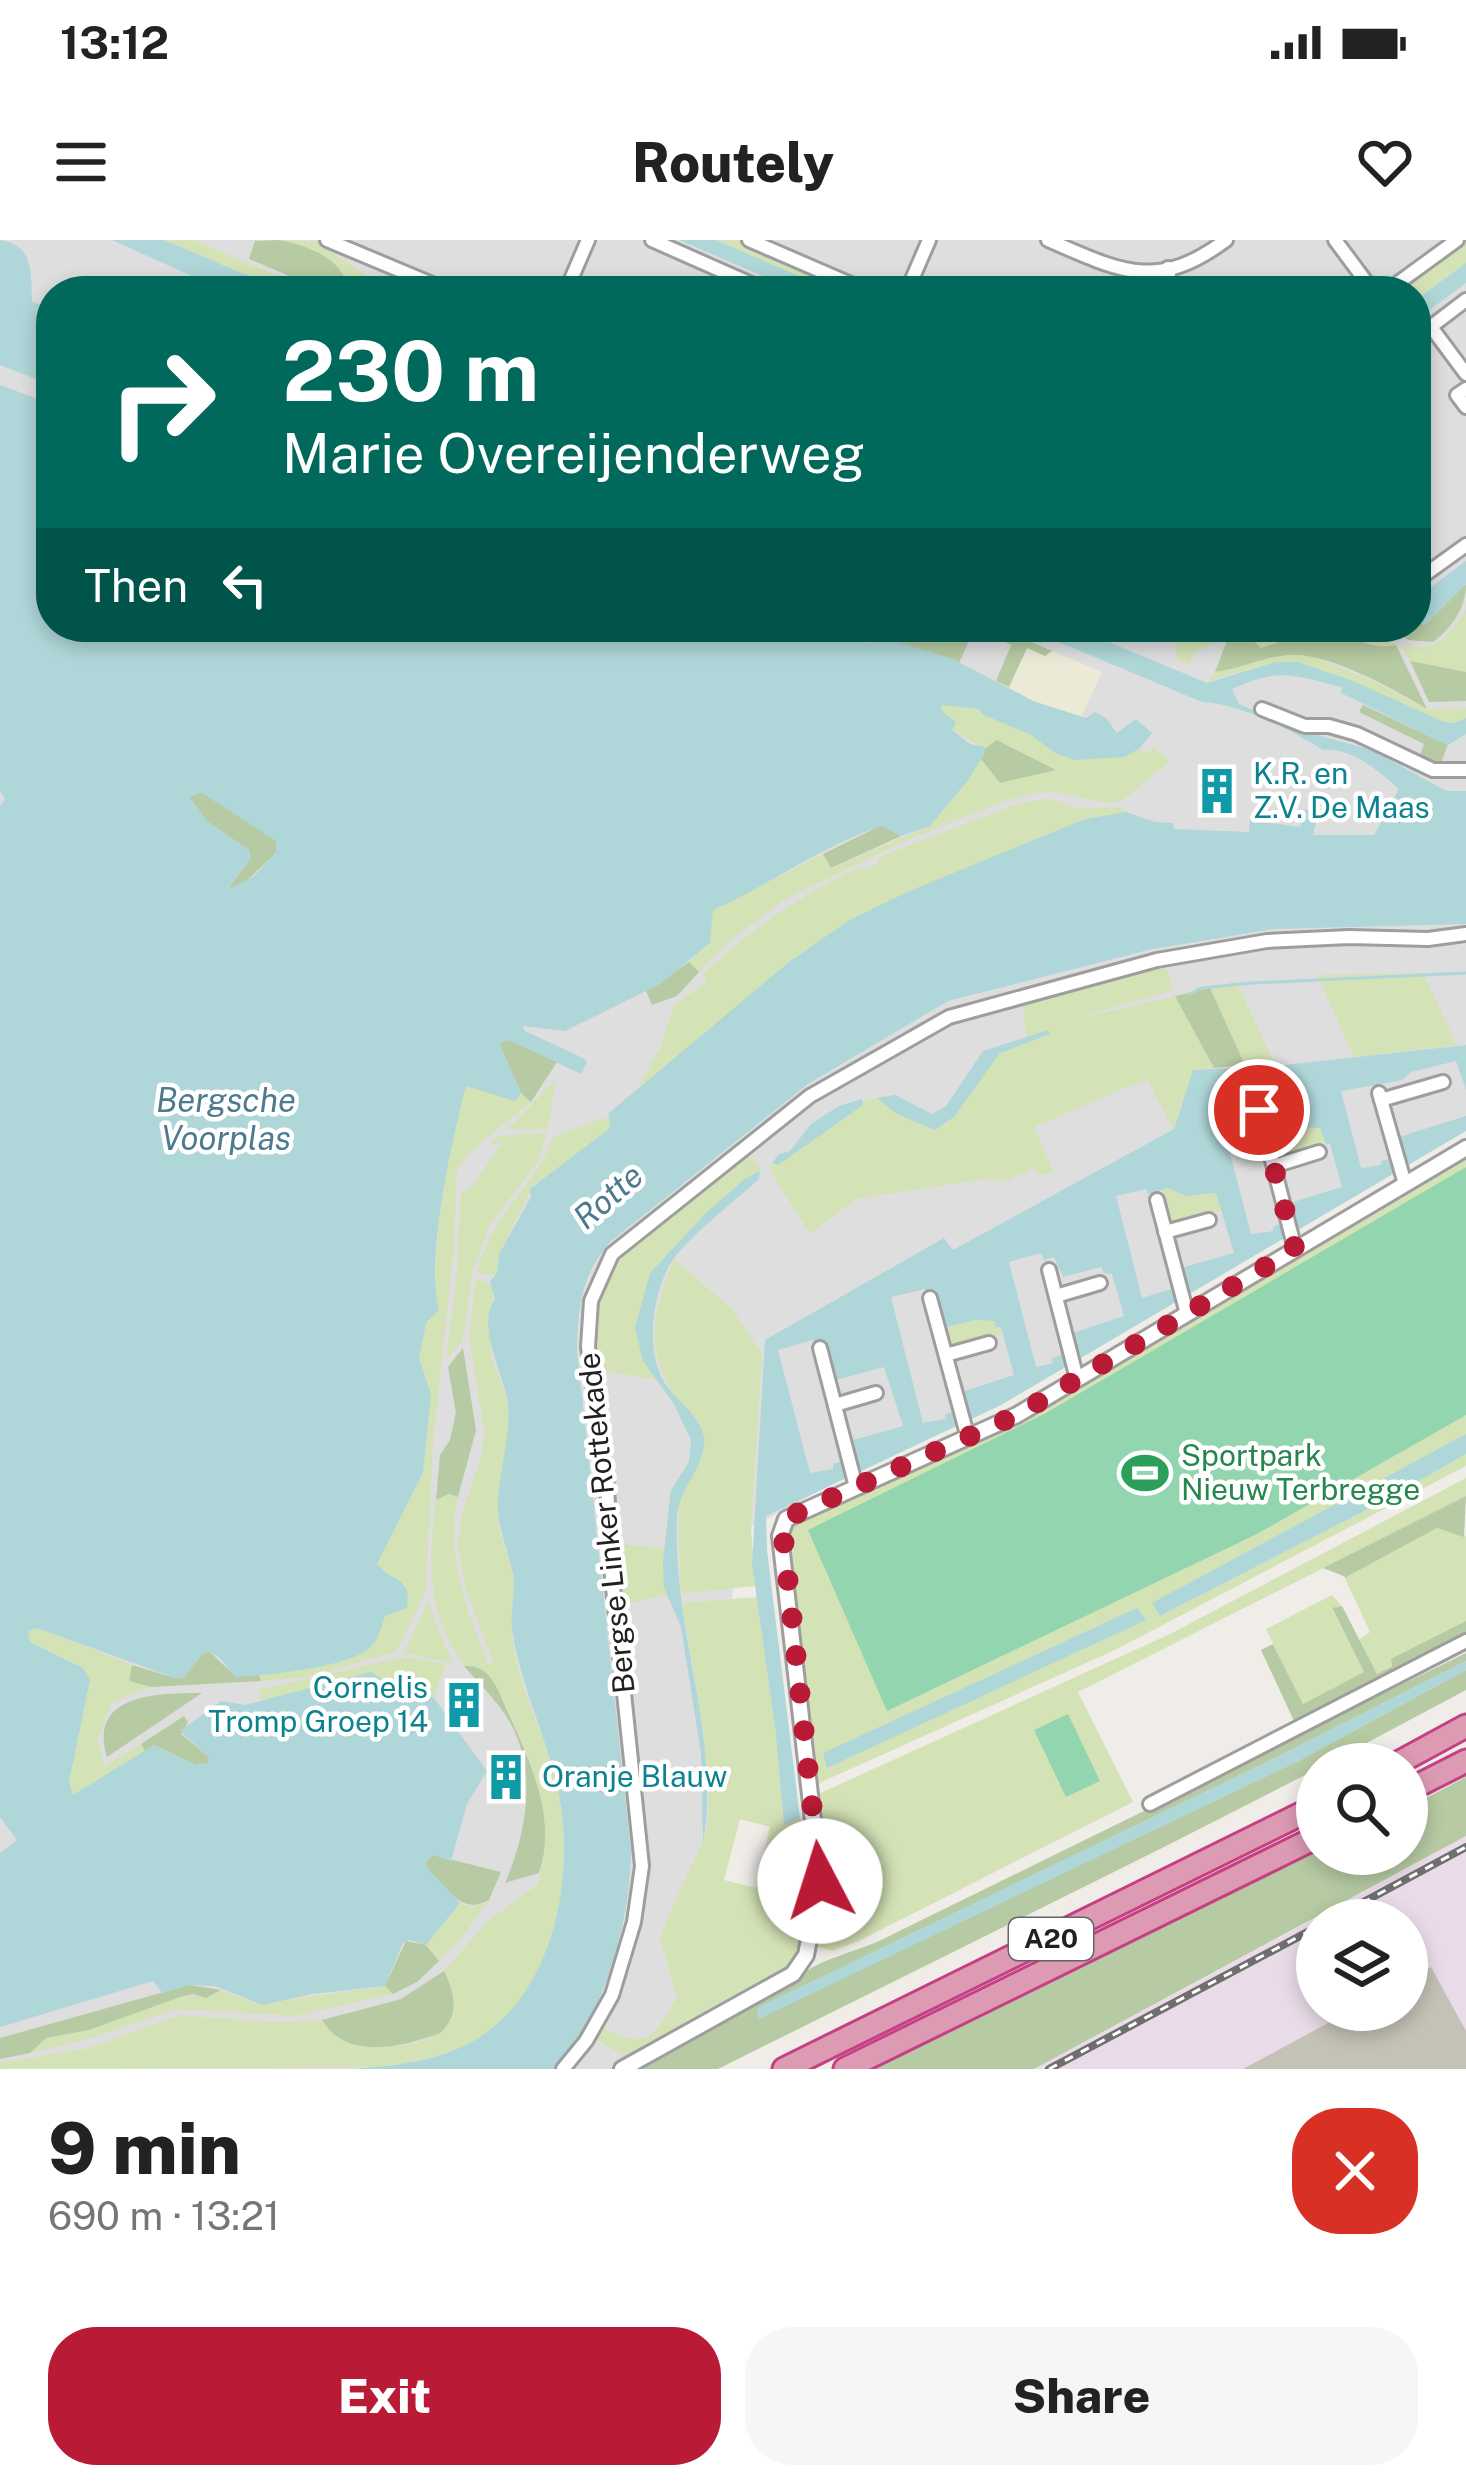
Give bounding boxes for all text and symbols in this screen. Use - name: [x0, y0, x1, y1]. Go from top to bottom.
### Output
- text: 13:12: [60, 16, 169, 69]
- icon: menu: [48, 129, 114, 195]
- icon: heart: [1352, 129, 1418, 195]
- text: Routely: [632, 131, 834, 194]
- text: 230 m: [282, 321, 539, 420]
- icon: right: [84, 324, 240, 480]
- text: Marie Overeijenderweg: [282, 422, 865, 485]
- icon: left: [212, 552, 278, 618]
- text: Then: [84, 559, 188, 612]
- place label: K.R. en Z.V. De Maas: [1253, 755, 1430, 825]
- building icon: K.R. en Z.V. De Maas: [1192, 766, 1242, 816]
- pin: [1208, 1059, 1310, 1161]
- icon: arrive: [1226, 1077, 1292, 1143]
- water label: Bergsche Voorplas: [156, 1081, 296, 1157]
- water label: Rotte: [566, 1156, 650, 1236]
- street label: Bergse Linker Rottekade: [570, 1351, 642, 1695]
- place label: Sportpark Nieuw Terbregge: [1181, 1437, 1420, 1507]
- sports icon: Sportpark Nieuw Terbregge: [1120, 1448, 1170, 1498]
- place label: Cornelis Tromp Groep 14: [208, 1669, 428, 1739]
- building icon: Cornelis Tromp Groep 14: [439, 1680, 489, 1730]
- map controls: [1296, 1743, 1428, 2031]
- button: search: [1296, 1743, 1428, 1875]
- building icon: Oranje Blauw: [481, 1752, 531, 1802]
- place label: Oranje Blauw: [542, 1758, 727, 1794]
- position arrow: [757, 1818, 883, 1944]
- button: layers: [1296, 1899, 1428, 2031]
- road number: A20: [1009, 1918, 1093, 1960]
- text: 9 min: [48, 2106, 241, 2190]
- button: close: [1292, 2108, 1418, 2234]
- text: 690 m · 13:21: [48, 2193, 280, 2239]
- button: Exit: [48, 2327, 721, 2465]
- button: Share: [745, 2327, 1418, 2465]

